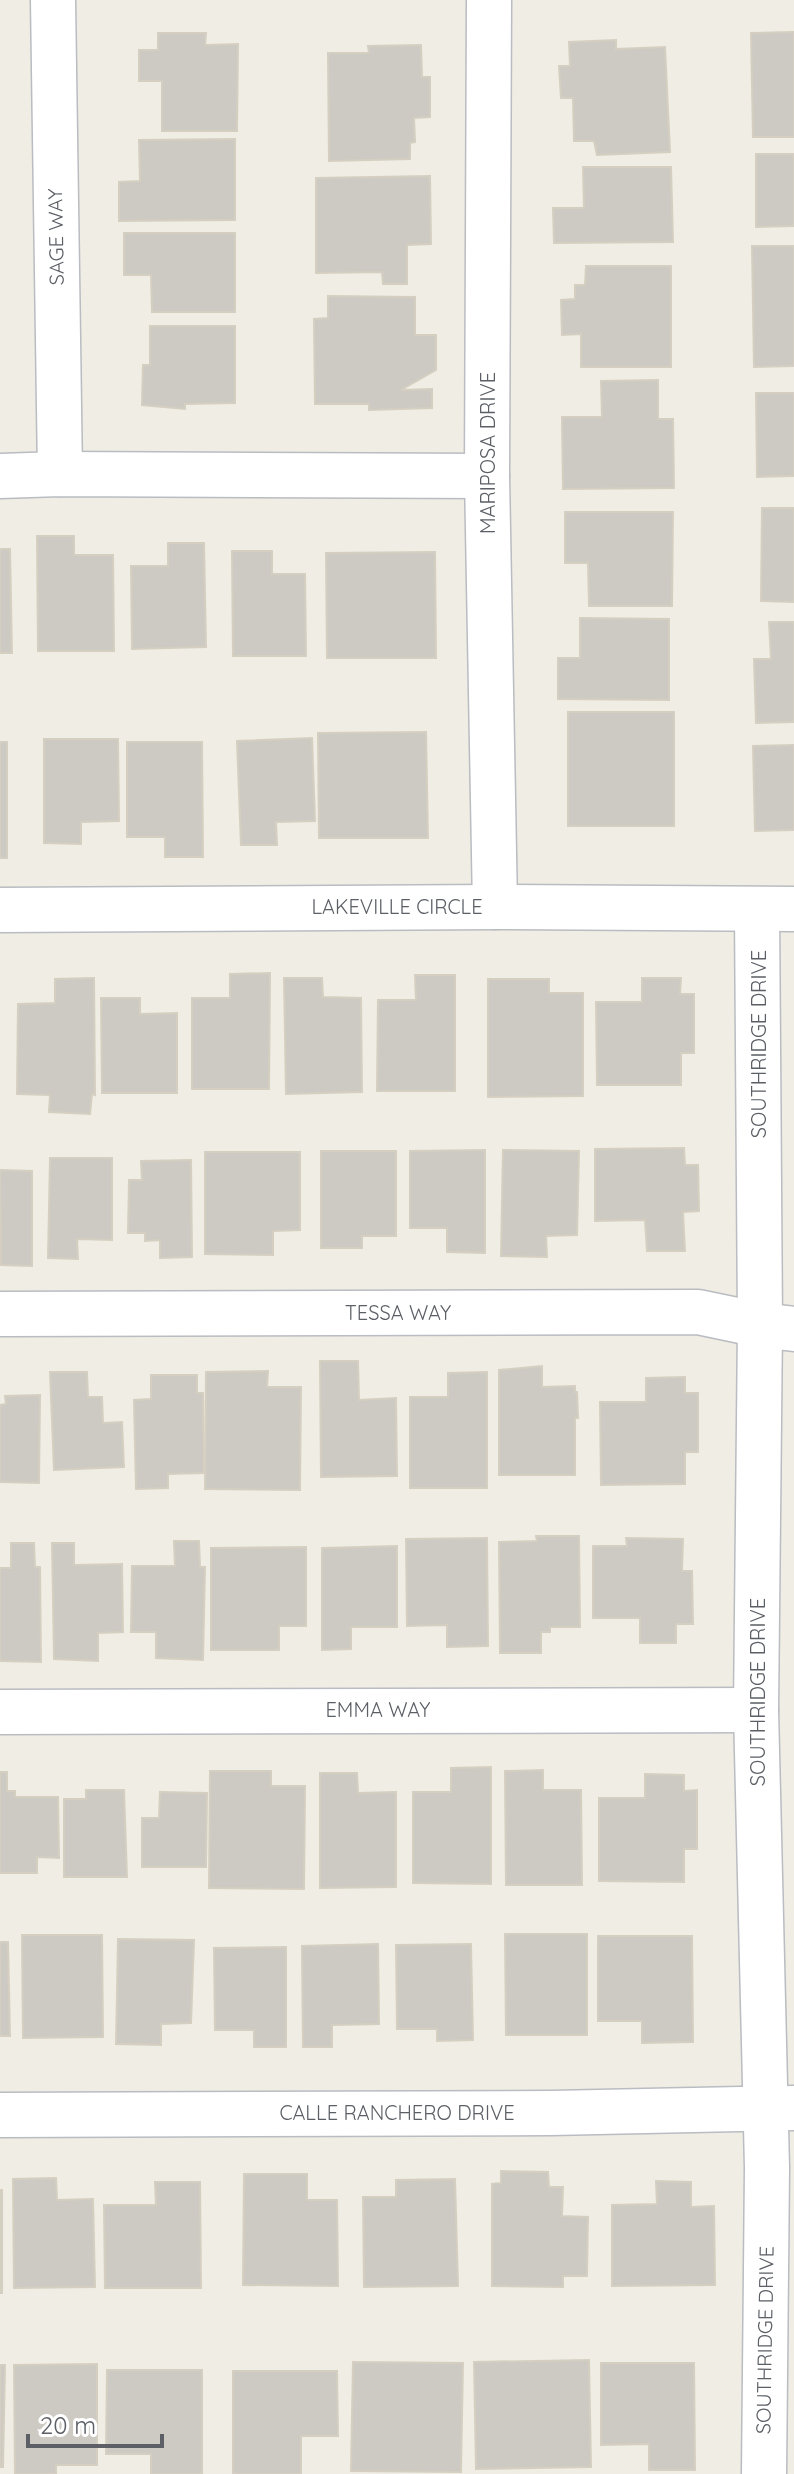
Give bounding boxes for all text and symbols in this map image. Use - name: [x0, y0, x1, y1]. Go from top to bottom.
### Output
- street label: SAGE WAY: [42, 188, 69, 286]
- street label: MARIPOSA DRIVE: [475, 372, 500, 534]
- street label: LAKEVILLE CIRCLE: [311, 894, 483, 919]
- street label: SOUTHRIDGE DRIVE: [746, 950, 771, 1138]
- street label: TESSA WAY: [345, 1300, 451, 1325]
- street label: SOUTHRIDGE DRIVE: [745, 1598, 770, 1786]
- street label: EMMA WAY: [326, 1697, 430, 1722]
- street label: CALLE RANCHERO DRIVE: [279, 2100, 515, 2125]
- street label: SOUTHRIDGE DRIVE: [750, 2246, 779, 2434]
- scale bar: [28, 2398, 162, 2448]
- text: 20 m: [40, 2410, 96, 2440]

